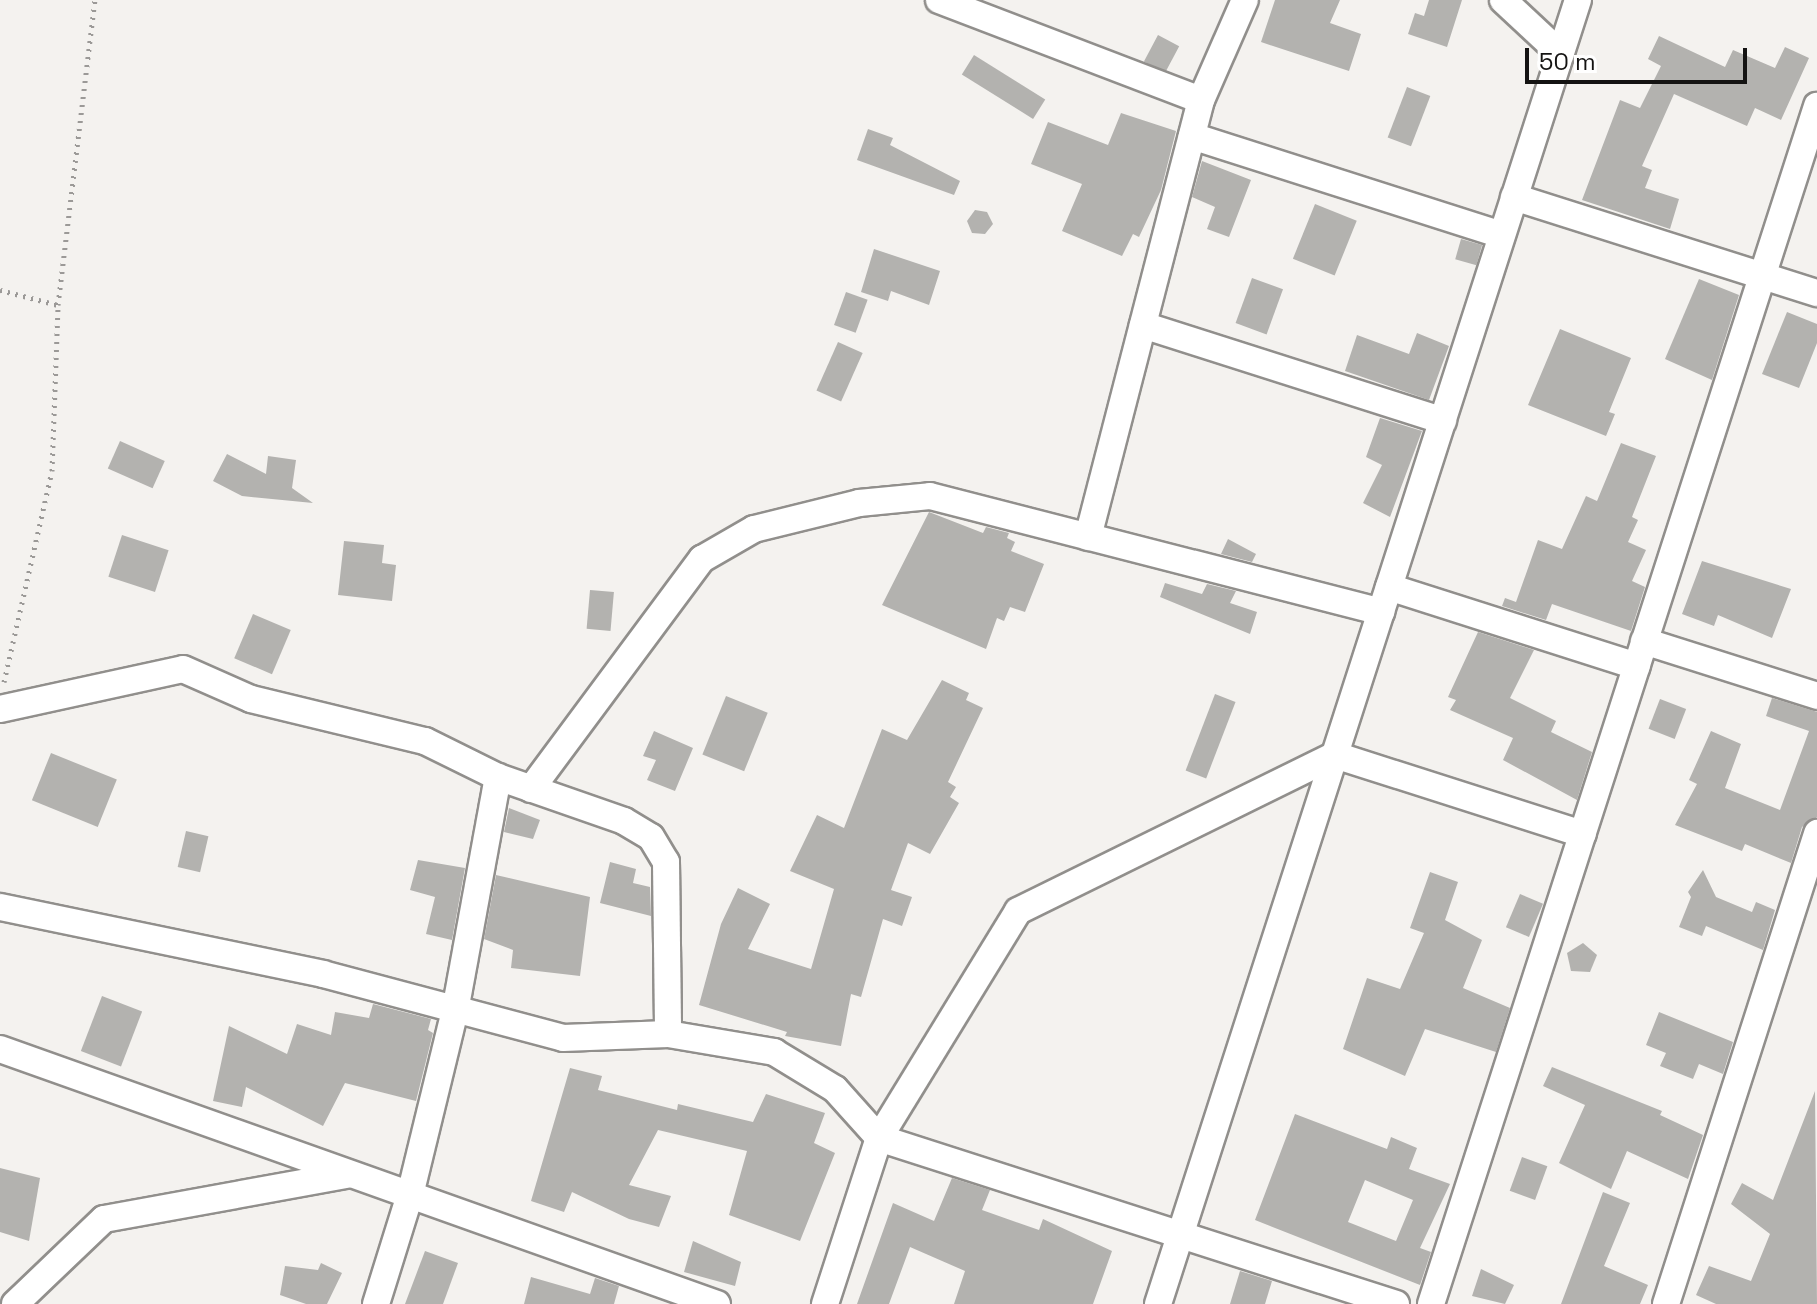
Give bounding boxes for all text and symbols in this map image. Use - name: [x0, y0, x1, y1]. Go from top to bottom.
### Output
- scale bar: [1529, 32, 1751, 82]
- text: 50 m: [1539, 46, 1596, 77]

